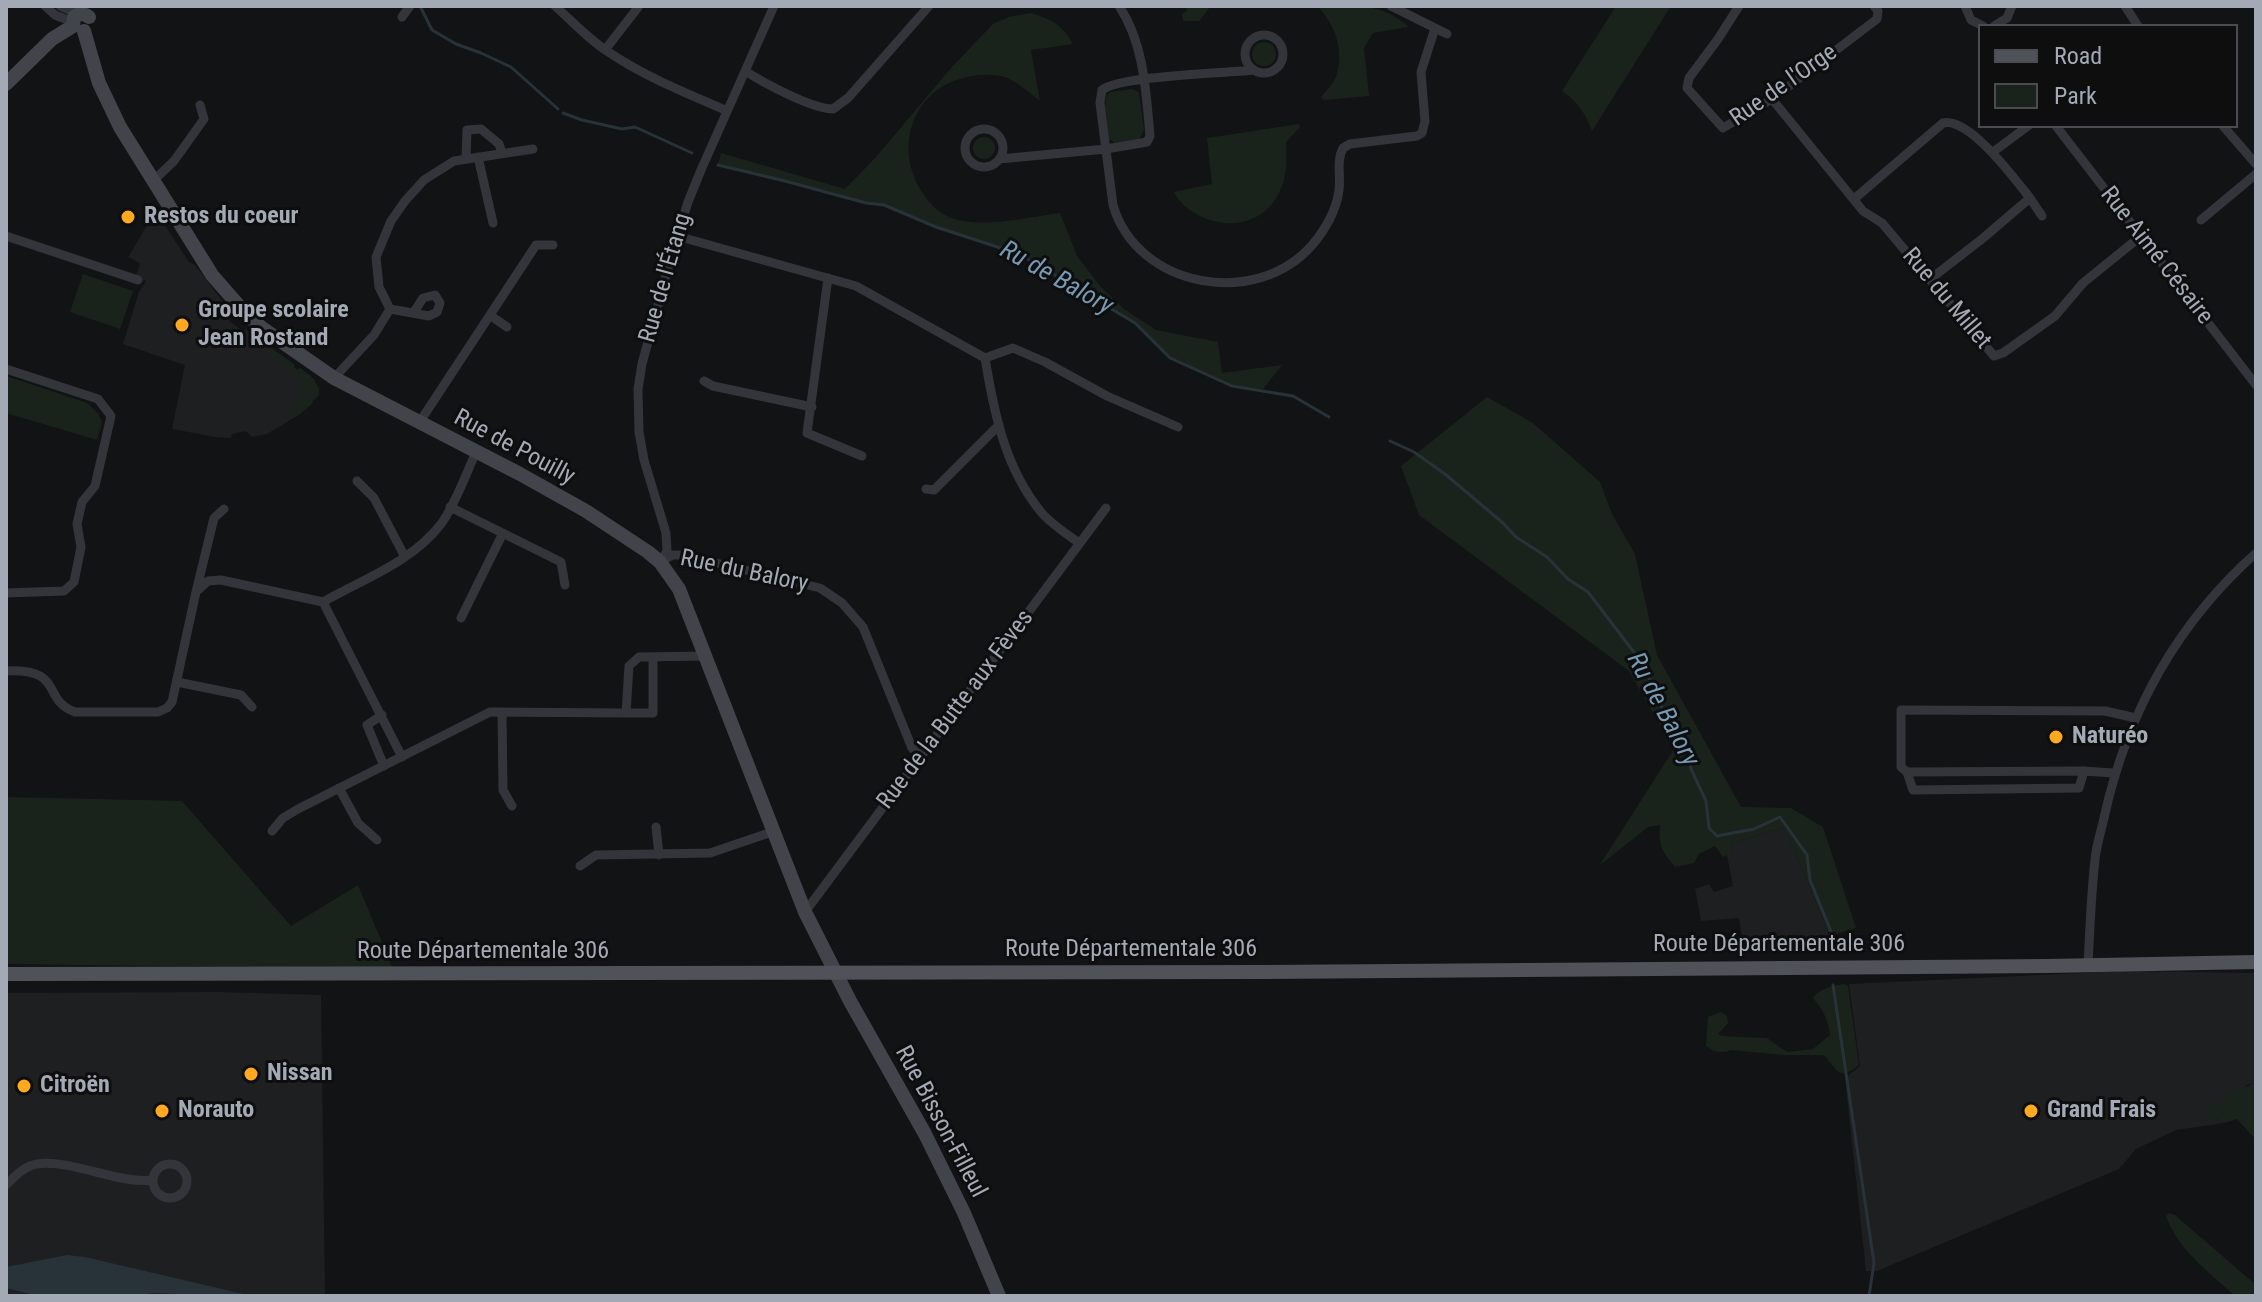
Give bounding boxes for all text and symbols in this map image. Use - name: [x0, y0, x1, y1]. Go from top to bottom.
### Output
- legend: [1978, 24, 2238, 128]
- street label: Rue de l'Orge: [1725, 39, 1843, 133]
- text: Road: [2054, 42, 2102, 70]
- text: Park: [2054, 82, 2097, 110]
- street label: Rue Aimé Césaire: [2093, 182, 2219, 330]
- place label: Restos du coeur: [144, 203, 298, 231]
- marker: Restos du coeur: [119, 208, 137, 226]
- street label: Rue de l'Étang: [634, 210, 698, 346]
- water label: Ru de Balory: [994, 235, 1118, 323]
- street label: Rue du Millet: [1895, 243, 1997, 355]
- place label: Groupe scolaire Jean Rostand: [198, 297, 349, 353]
- marker: Groupe scolaire Jean Rostand: [173, 316, 191, 334]
- street label: Rue de Pouilly: [448, 404, 580, 492]
- street label: Rue du Balory: [678, 544, 810, 600]
- street label: Rue de la Butte aux Fèves: [872, 605, 1040, 815]
- water label: Ru de Balory: [1619, 648, 1705, 772]
- place label: Naturéo: [2072, 723, 2148, 751]
- marker: Naturéo: [2047, 728, 2065, 746]
- street label: Route Départementale 306: [1653, 931, 1905, 959]
- street label: Route Départementale 306: [1005, 936, 1257, 964]
- street label: Route Départementale 306: [357, 938, 609, 966]
- street label: Rue Bisson-Filleul: [888, 1041, 992, 1203]
- place label: Nissan: [267, 1060, 333, 1088]
- marker: Nissan: [242, 1065, 260, 1083]
- place label: Citroën: [40, 1072, 110, 1100]
- marker: Citroën: [15, 1077, 33, 1095]
- place label: Norauto: [178, 1097, 254, 1125]
- place label: Grand Frais: [2047, 1097, 2156, 1125]
- marker: Norauto: [153, 1102, 171, 1120]
- marker: Grand Frais: [2022, 1102, 2040, 1120]

